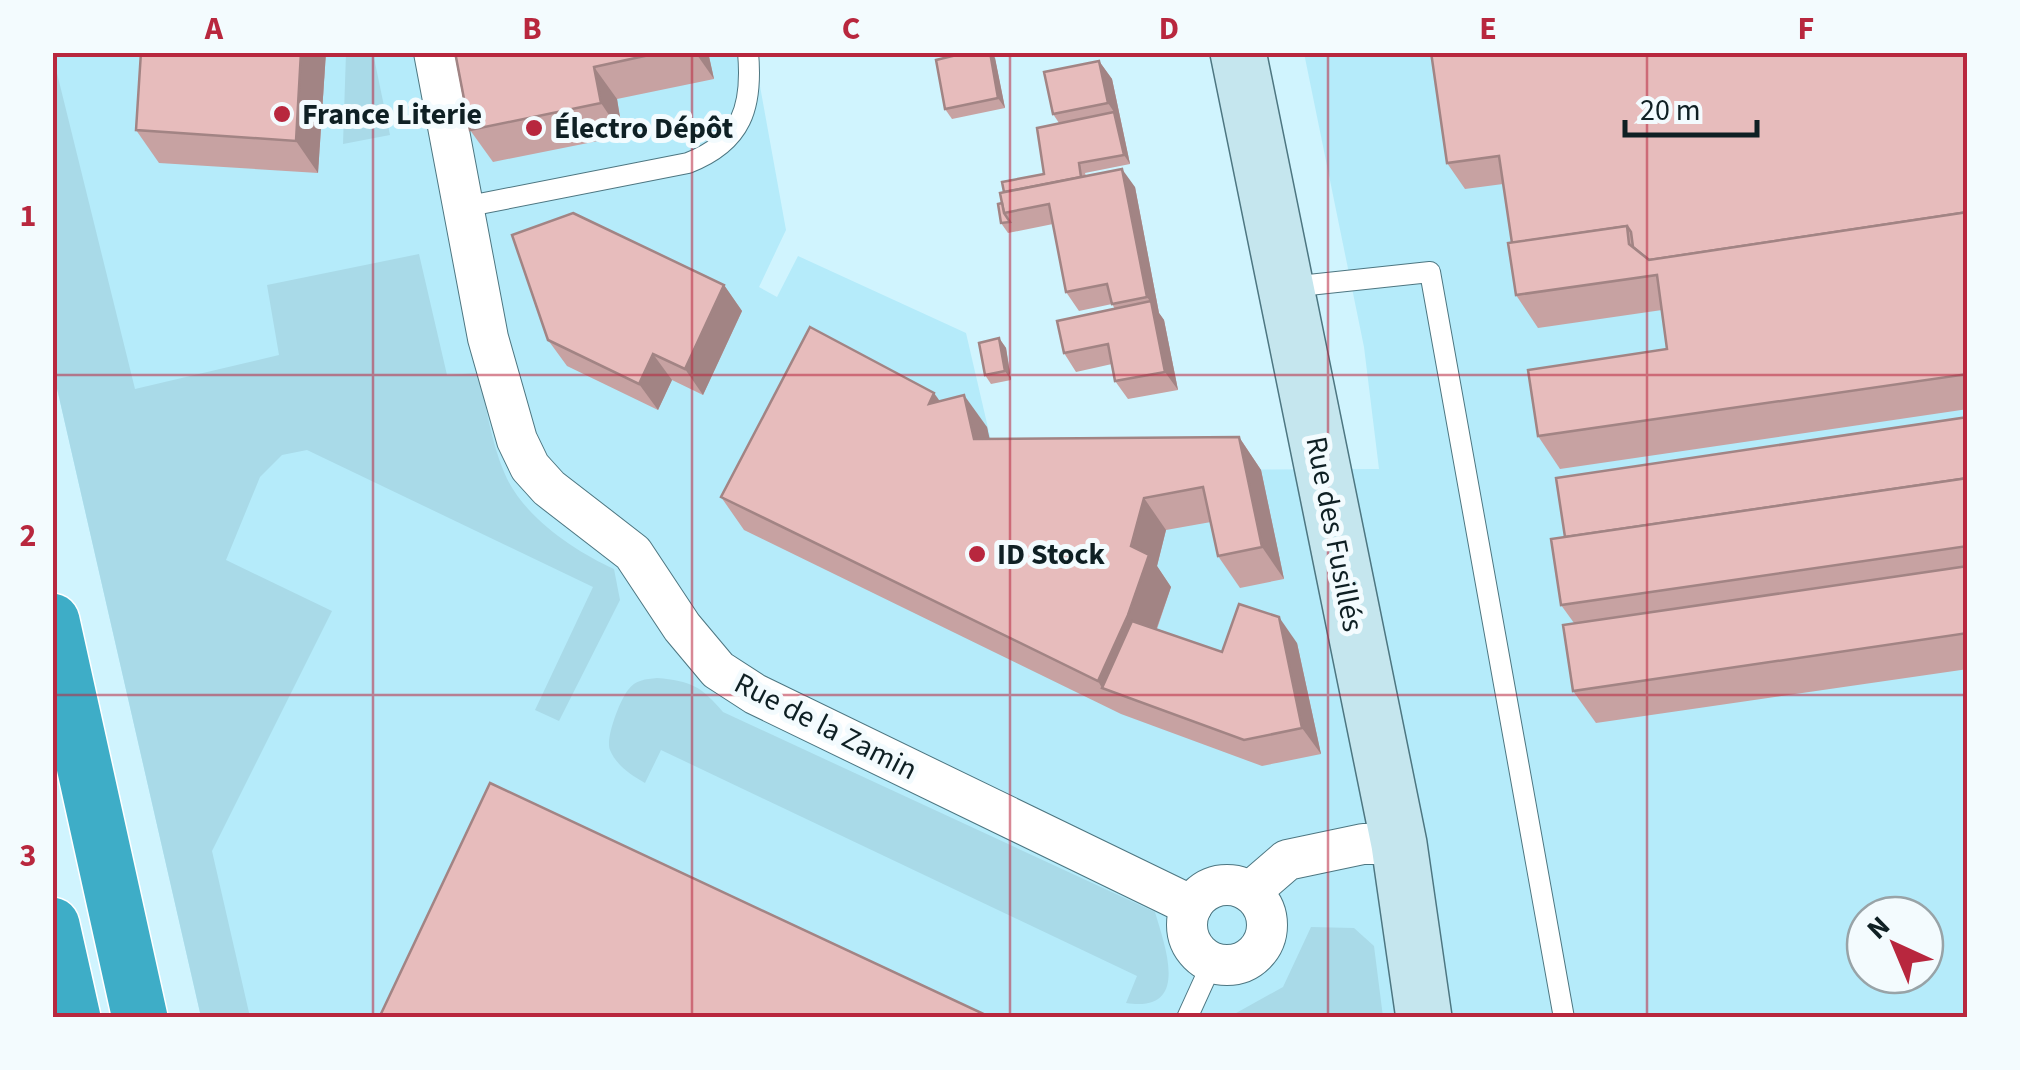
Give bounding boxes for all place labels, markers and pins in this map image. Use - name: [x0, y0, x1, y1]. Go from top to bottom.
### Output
- place label: France Literie: [302, 93, 482, 136]
- marker: France Literie: [271, 103, 293, 125]
- place label: Électro Dépôt: [554, 107, 734, 150]
- marker: Électro Dépôt: [523, 117, 545, 139]
- place label: ID Stock: [997, 533, 1106, 576]
- marker: ID Stock: [966, 543, 988, 565]

